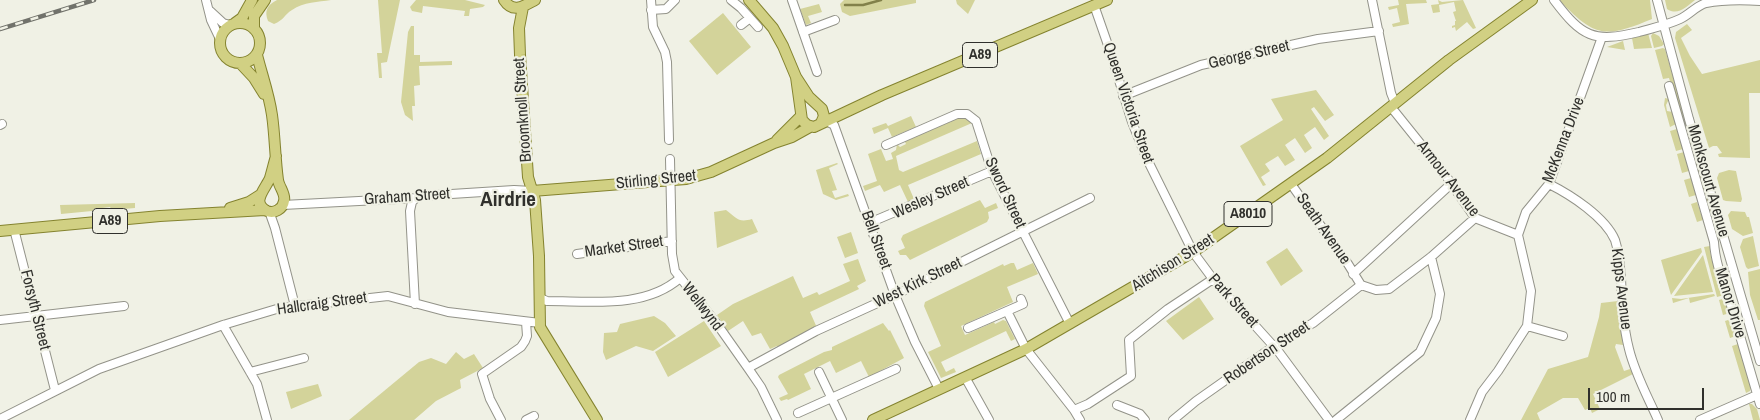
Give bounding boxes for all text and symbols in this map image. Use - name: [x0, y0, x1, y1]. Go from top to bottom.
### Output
- street label: George Street: [1207, 36, 1291, 74]
- street label: Queen Victoria Street: [1098, 40, 1158, 166]
- road number: A89: [962, 42, 998, 68]
- street label: Broomknoll Street: [510, 57, 536, 163]
- street label: McKenna Drive: [1539, 94, 1589, 186]
- street label: Monkscourt Avenue: [1683, 123, 1733, 239]
- street label: Armour Avenue: [1412, 137, 1484, 221]
- street label: Sword Street: [980, 155, 1030, 231]
- street label: Stirling Street: [615, 166, 697, 194]
- street label: Wesley Street: [890, 173, 972, 223]
- street label: Graham Street: [363, 184, 451, 210]
- district label: Airdrie: [480, 187, 536, 213]
- street label: Seath Avenue: [1292, 190, 1354, 268]
- road number: A8010: [1224, 202, 1272, 226]
- road number: A89: [92, 208, 128, 234]
- street label: Bell Street: [857, 208, 895, 272]
- street label: Aitchison Street: [1128, 230, 1218, 296]
- street label: Market Street: [584, 232, 664, 262]
- street label: Kipps Avenue: [1607, 247, 1635, 331]
- street label: West Kirk Street: [871, 253, 965, 313]
- street label: Manor Drive: [1710, 266, 1750, 340]
- street label: Forsyth Street: [16, 268, 54, 352]
- street label: Park Street: [1204, 270, 1262, 332]
- street label: Wellwynd: [677, 279, 727, 335]
- street label: Hallcraig Street: [276, 288, 368, 320]
- street label: Robertson Street: [1221, 317, 1313, 389]
- scale bar: [1590, 378, 1706, 410]
- text: 100 m: [1596, 386, 1630, 407]

